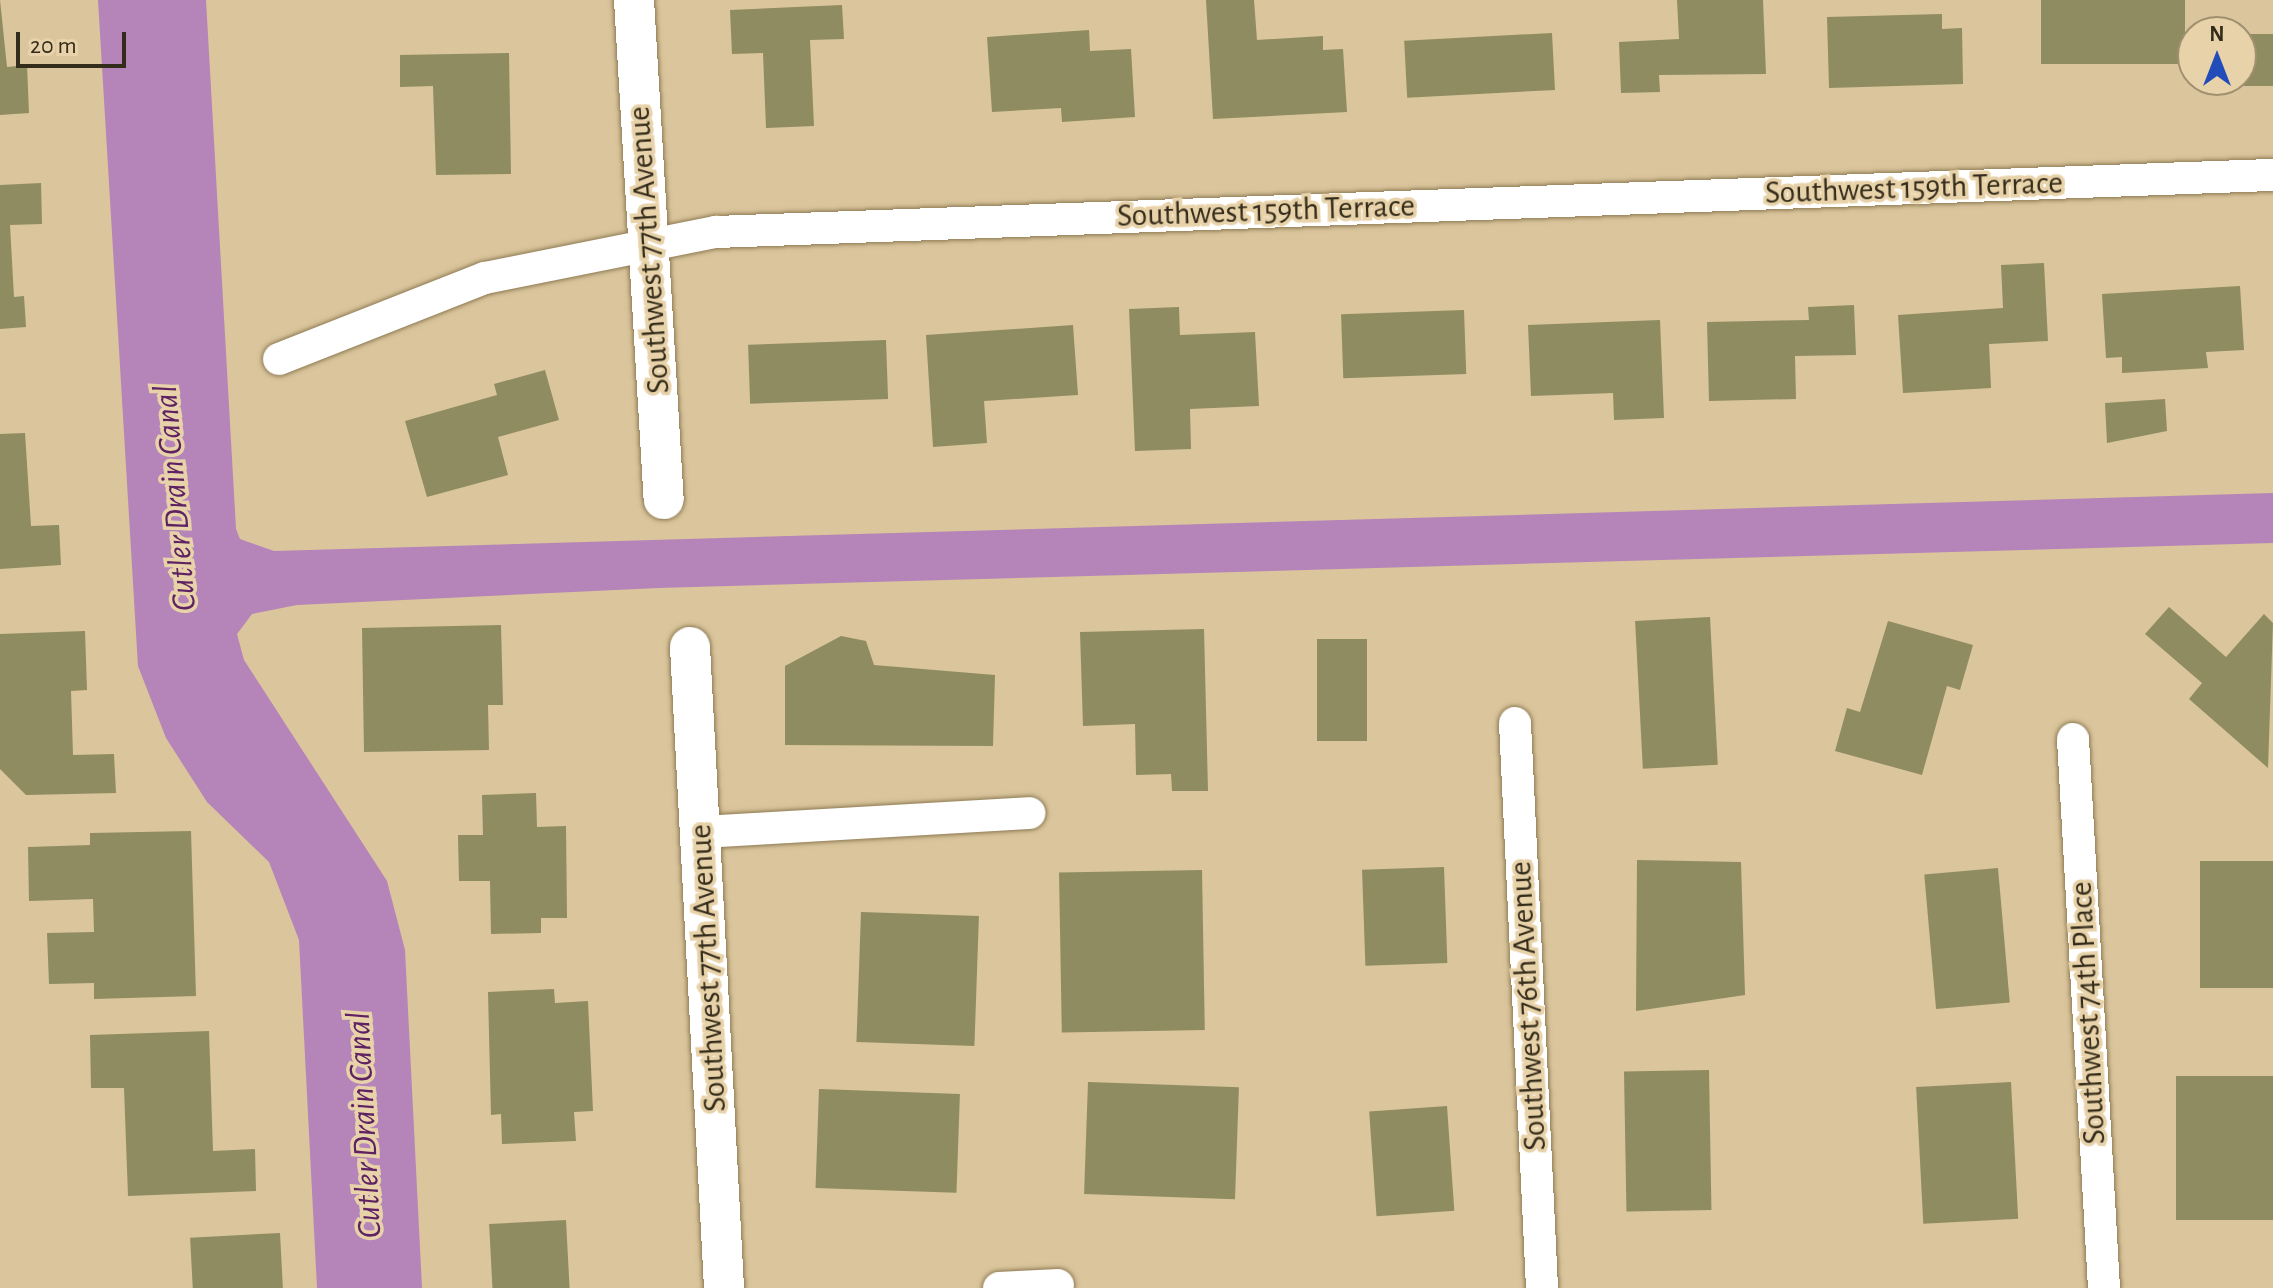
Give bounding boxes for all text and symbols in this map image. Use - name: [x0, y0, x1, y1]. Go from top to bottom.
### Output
- scale bar: [20, 16, 130, 66]
- north arrow: [2177, 16, 2257, 96]
- text: N: [2209, 23, 2225, 45]
- text: 20 m: [30, 34, 77, 58]
- street label: Southwest 77th Avenue: [620, 105, 678, 395]
- street label: Southwest 159th Terrace: [1764, 164, 2064, 212]
- street label: Southwest 159th Terrace: [1116, 187, 1416, 235]
- water label: Cutler Drain Canal: [146, 383, 206, 613]
- street label: Southwest 77th Avenue: [681, 823, 735, 1113]
- street label: Southwest 76th Avenue: [1501, 860, 1555, 1152]
- street label: Southwest 74th Place: [2062, 881, 2114, 1145]
- water label: Cutler Drain Canal: [339, 1011, 391, 1239]

